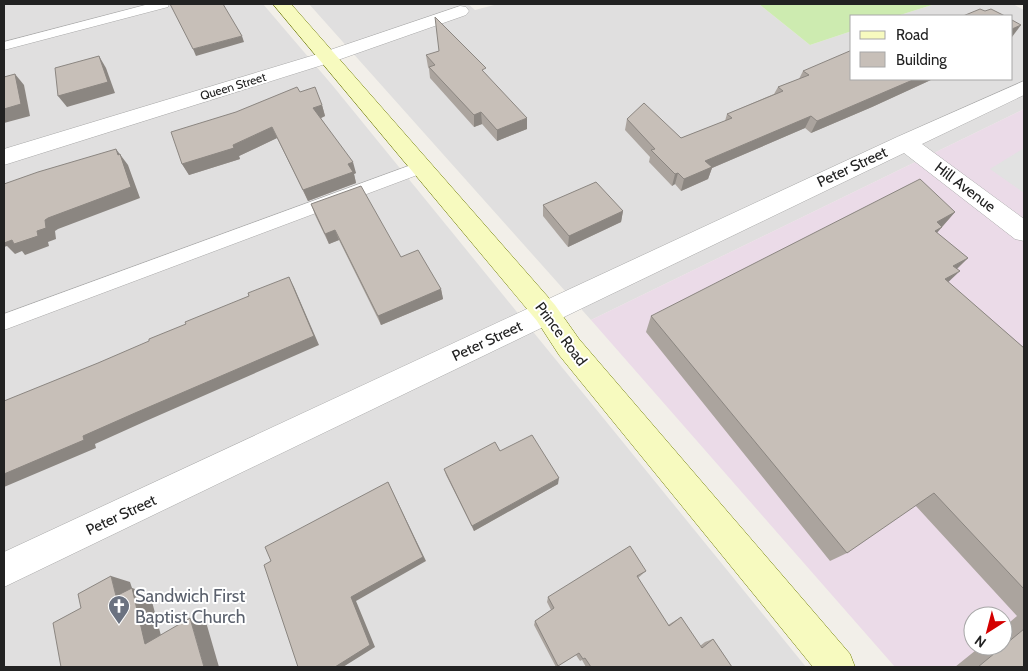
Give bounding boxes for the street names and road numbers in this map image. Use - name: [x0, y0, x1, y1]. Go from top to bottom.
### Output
- street label: Queen Street: [198, 69, 268, 103]
- street label: Peter Street: [814, 143, 890, 191]
- street label: Hill Avenue: [931, 158, 999, 216]
- street label: Prince Road: [531, 299, 591, 369]
- street label: Peter Street: [449, 317, 525, 365]
- street label: Peter Street: [83, 491, 159, 539]

